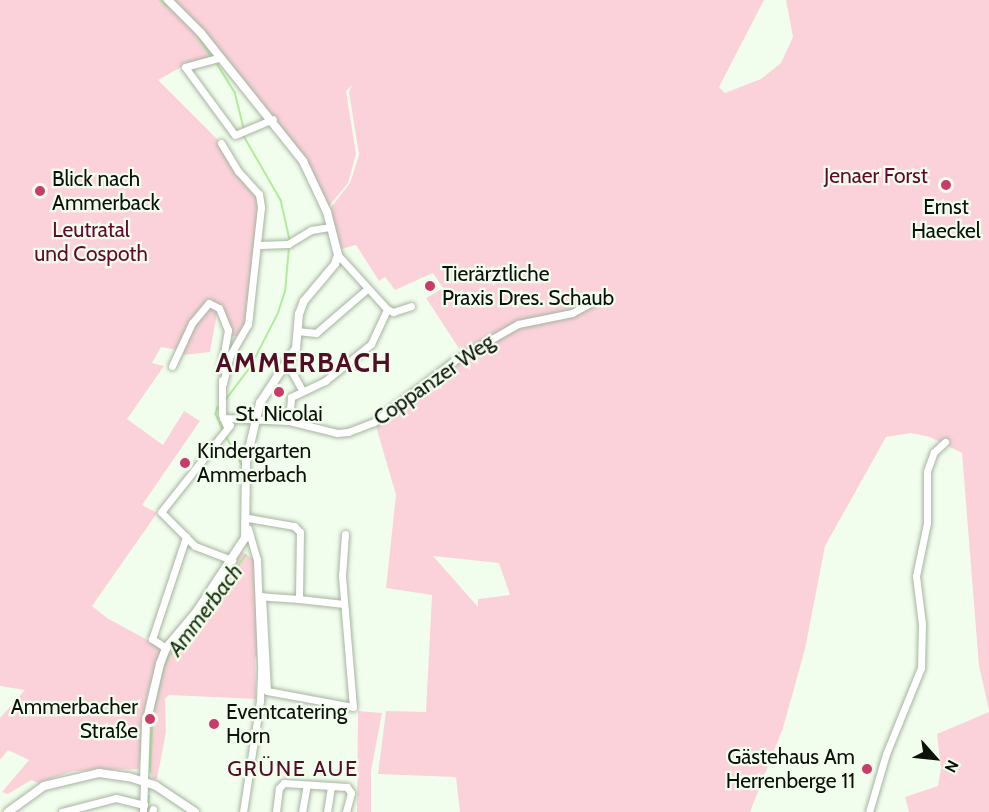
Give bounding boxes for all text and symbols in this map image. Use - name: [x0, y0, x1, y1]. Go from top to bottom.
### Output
- park label: Jenaer Forst: [824, 163, 928, 189]
- place label: Blick nach Ammerback: [52, 166, 160, 216]
- marker: Ernst Haeckel: [939, 178, 953, 192]
- marker: Blick nach Ammerback: [33, 184, 47, 198]
- place label: Ernst Haeckel: [911, 194, 981, 244]
- park label: Leutratal und Cospoth: [34, 217, 148, 267]
- place label: Tierärztliche Praxis Dres. Schaub: [442, 261, 614, 311]
- marker: Tierärztliche Praxis Dres. Schaub: [423, 279, 437, 293]
- street label: Coppanzer Weg: [369, 329, 499, 431]
- district label: AMMERBACH: [215, 347, 393, 379]
- marker: St. Nicolai: [272, 385, 286, 399]
- place label: St. Nicolai: [235, 401, 323, 427]
- place label: Kindergarten Ammerbach: [197, 438, 311, 488]
- marker: Kindergarten Ammerbach: [178, 456, 192, 470]
- water label: Ammerbach: [162, 559, 248, 661]
- place label: Ammerbacher Straße: [11, 694, 138, 744]
- place label: Eventcatering Horn: [226, 699, 347, 749]
- marker: Ammerbacher Straße: [143, 712, 157, 726]
- marker: Eventcatering Horn: [207, 717, 221, 731]
- north arrow: [905, 728, 965, 788]
- place label: Gästehaus Am Herrenberge 11: [726, 744, 855, 794]
- district label: GRÜNE AUE: [227, 756, 359, 782]
- text: N: [940, 757, 963, 776]
- marker: Gästehaus Am Herrenberge 11: [860, 762, 874, 776]

